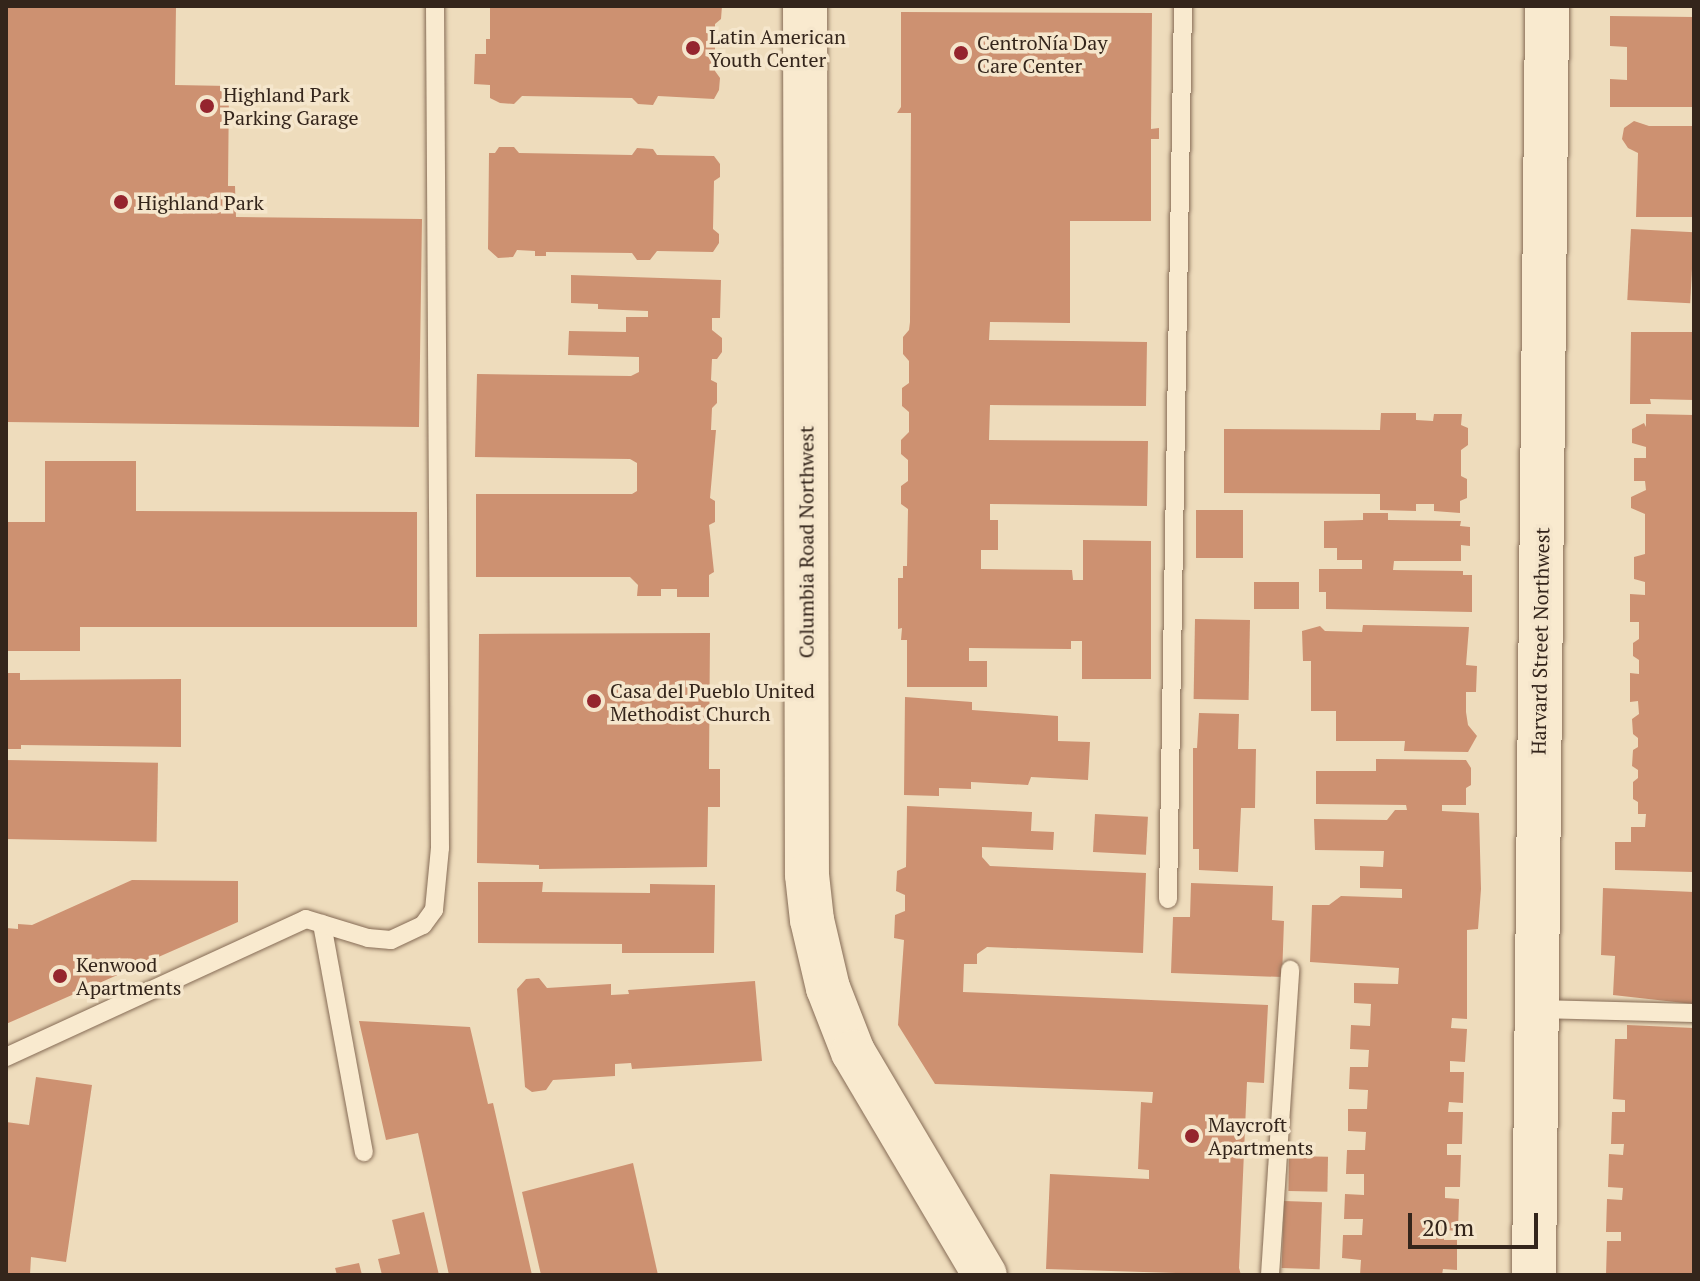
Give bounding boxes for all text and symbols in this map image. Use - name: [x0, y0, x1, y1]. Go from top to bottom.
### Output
- place label: Latin American Youth Center: [709, 24, 846, 71]
- place label: CentroNía Day Care Center: [977, 30, 1107, 77]
- marker: Latin American Youth Center: [684, 39, 702, 57]
- marker: CentroNía Day Care Center: [952, 44, 970, 62]
- place label: Highland Park Parking Garage: [223, 82, 358, 129]
- marker: Highland Park Parking Garage: [198, 97, 216, 115]
- place label: Highland Park: [137, 190, 264, 214]
- marker: Highland Park: [112, 193, 130, 211]
- street label: Columbia Road Northwest: [794, 426, 818, 658]
- street label: Harvard Street Northwest: [1526, 527, 1554, 755]
- place label: Casa del Pueblo United Methodist Church: [610, 678, 815, 725]
- marker: Casa del Pueblo United Methodist Church: [585, 692, 603, 710]
- place label: Kenwood Apartments: [76, 952, 181, 999]
- marker: Kenwood Apartments: [51, 967, 69, 985]
- place label: Maycroft Apartments: [1208, 1112, 1313, 1159]
- marker: Maycroft Apartments: [1183, 1127, 1201, 1145]
- scale bar: [1412, 1197, 1542, 1247]
- text: 20 m: [1422, 1211, 1474, 1243]

